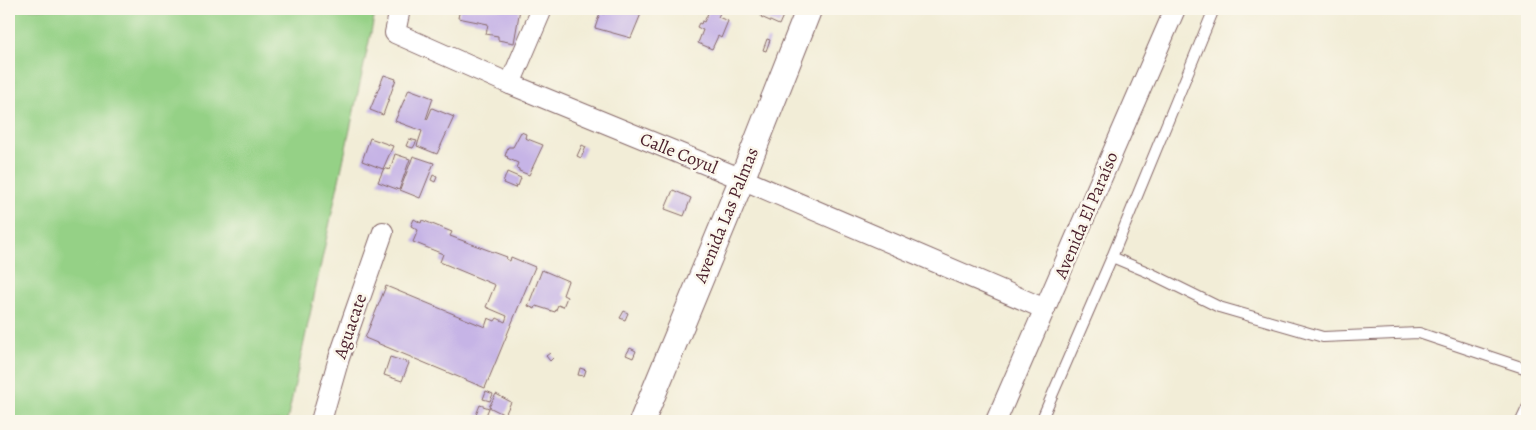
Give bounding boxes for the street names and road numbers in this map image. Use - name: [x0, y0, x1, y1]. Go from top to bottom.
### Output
- street label: Calle Coyul: [637, 127, 722, 180]
- street label: Avenida Las Palmas: [688, 144, 764, 287]
- street label: Avenida El Paraíso: [1048, 148, 1124, 283]
- street label: Aguacate: [327, 290, 372, 363]

